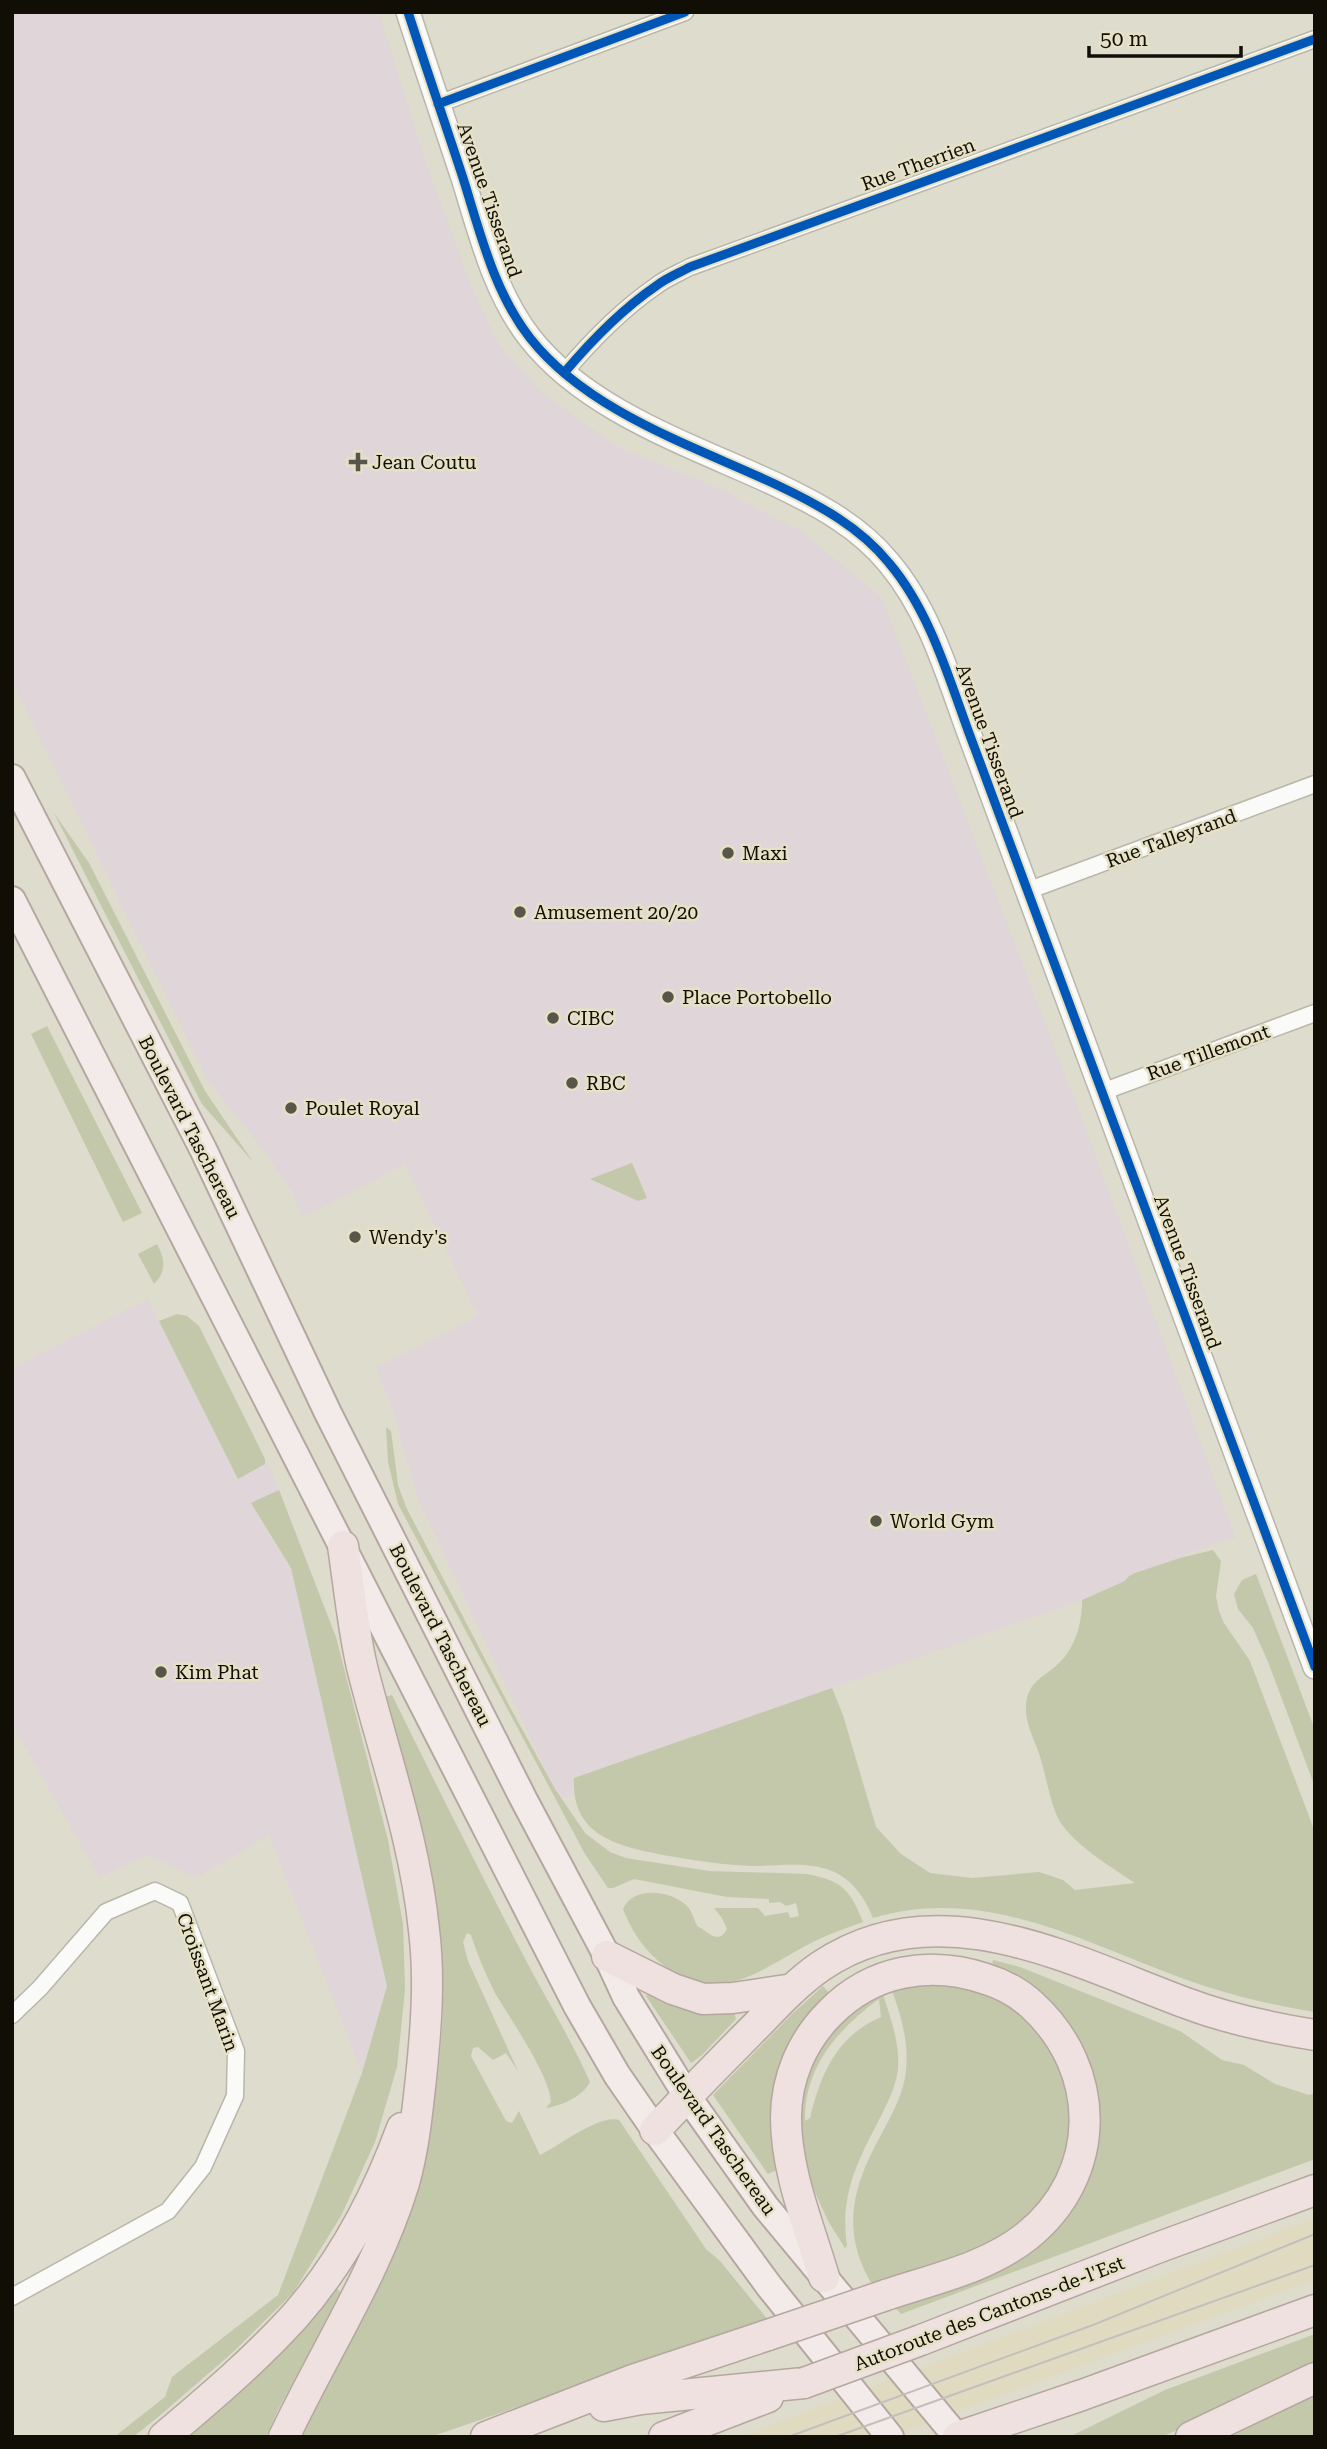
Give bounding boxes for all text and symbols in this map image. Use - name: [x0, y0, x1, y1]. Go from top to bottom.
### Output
- scale bar: [1089, 14, 1241, 58]
- text: 50 m: [1100, 27, 1148, 51]
- street label: Avenue Tisserand: [452, 120, 527, 281]
- street label: Rue Therrien: [858, 133, 978, 196]
- place label: Jean Coutu: [372, 451, 476, 474]
- marker: Jean Coutu: [350, 454, 366, 470]
- street label: Avenue Tisserand: [951, 661, 1028, 821]
- street label: Rue Talleyrand: [1103, 804, 1240, 873]
- place label: Maxi: [742, 842, 788, 865]
- marker: Maxi: [720, 845, 736, 861]
- place label: Amusement 20/20: [534, 901, 698, 924]
- marker: Amusement 20/20: [512, 904, 528, 920]
- place label: Place Portobello: [682, 986, 832, 1009]
- marker: Place Portobello: [660, 989, 676, 1005]
- place label: CIBC: [567, 1007, 614, 1030]
- marker: CIBC: [545, 1010, 561, 1026]
- street label: Rue Tillemont: [1144, 1020, 1273, 1085]
- street label: Boulevard Taschereau: [133, 1032, 246, 1223]
- place label: RBC: [586, 1072, 626, 1095]
- marker: RBC: [564, 1075, 580, 1091]
- place label: Poulet Royal: [305, 1097, 420, 1120]
- marker: Poulet Royal: [283, 1100, 299, 1116]
- street label: Avenue Tisserand: [1149, 1192, 1226, 1352]
- place label: Wendy's: [369, 1226, 447, 1249]
- marker: Wendy's: [347, 1229, 363, 1245]
- place label: World Gym: [890, 1510, 994, 1533]
- marker: World Gym: [868, 1513, 884, 1529]
- street label: Boulevard Taschereau: [384, 1540, 497, 1731]
- place label: Kim Phat: [175, 1661, 259, 1684]
- marker: Kim Phat: [153, 1664, 169, 1680]
- street label: Croissant Marin: [172, 1910, 243, 2055]
- street label: Boulevard Taschereau: [646, 2041, 781, 2220]
- street label: Autoroute des Cantons-de-l'Est: [851, 2251, 1128, 2376]

